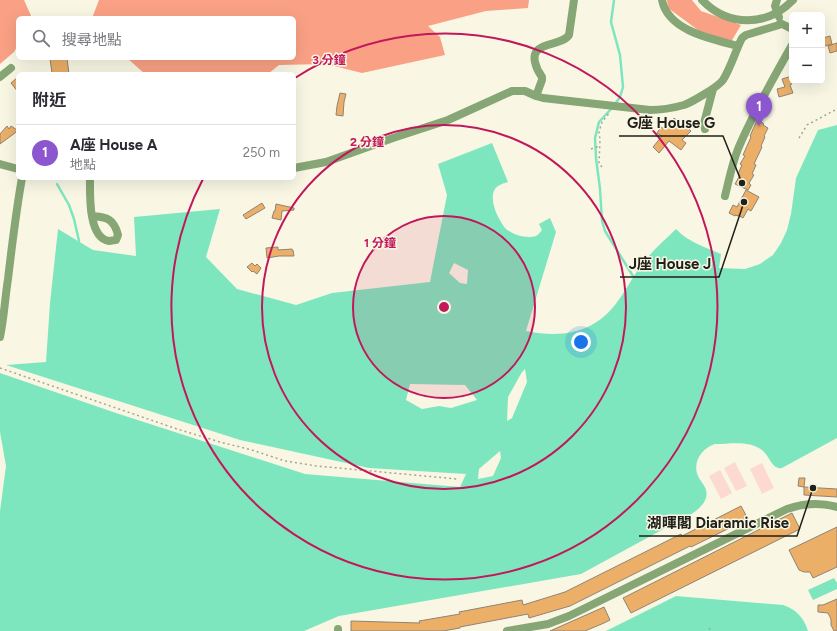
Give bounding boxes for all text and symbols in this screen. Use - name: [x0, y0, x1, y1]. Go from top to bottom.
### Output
- map controls: [789, 12, 825, 84]
- button: +: [789, 12, 825, 48]
- search box: [16, 16, 296, 60]
- icon: search: [30, 27, 52, 49]
- text: 搜尋地點: [62, 31, 122, 49]
- button: −: [789, 48, 825, 84]
- text: 3 分鐘: [312, 53, 346, 67]
- text: 附近: [32, 90, 66, 110]
- pin: 1: [746, 93, 772, 126]
- callout: G座 House G: [619, 109, 723, 136]
- text: G座 House G: [627, 114, 715, 132]
- text: 2 分鐘: [350, 135, 384, 149]
- text: A座 House A: [70, 136, 157, 154]
- text: 1: [42, 145, 48, 160]
- text: 250 m: [243, 145, 280, 160]
- text: 地點: [70, 157, 96, 172]
- text: 1 分鐘: [364, 236, 396, 250]
- callout: J座 House J: [620, 250, 719, 277]
- text: J座 House J: [629, 255, 711, 273]
- centre of rings: [437, 300, 451, 314]
- your location: [571, 332, 591, 352]
- callout: 湖暉閣 Diaramic Rise: [639, 509, 797, 536]
- text: 湖暉閣 Diaramic Rise: [647, 514, 790, 532]

